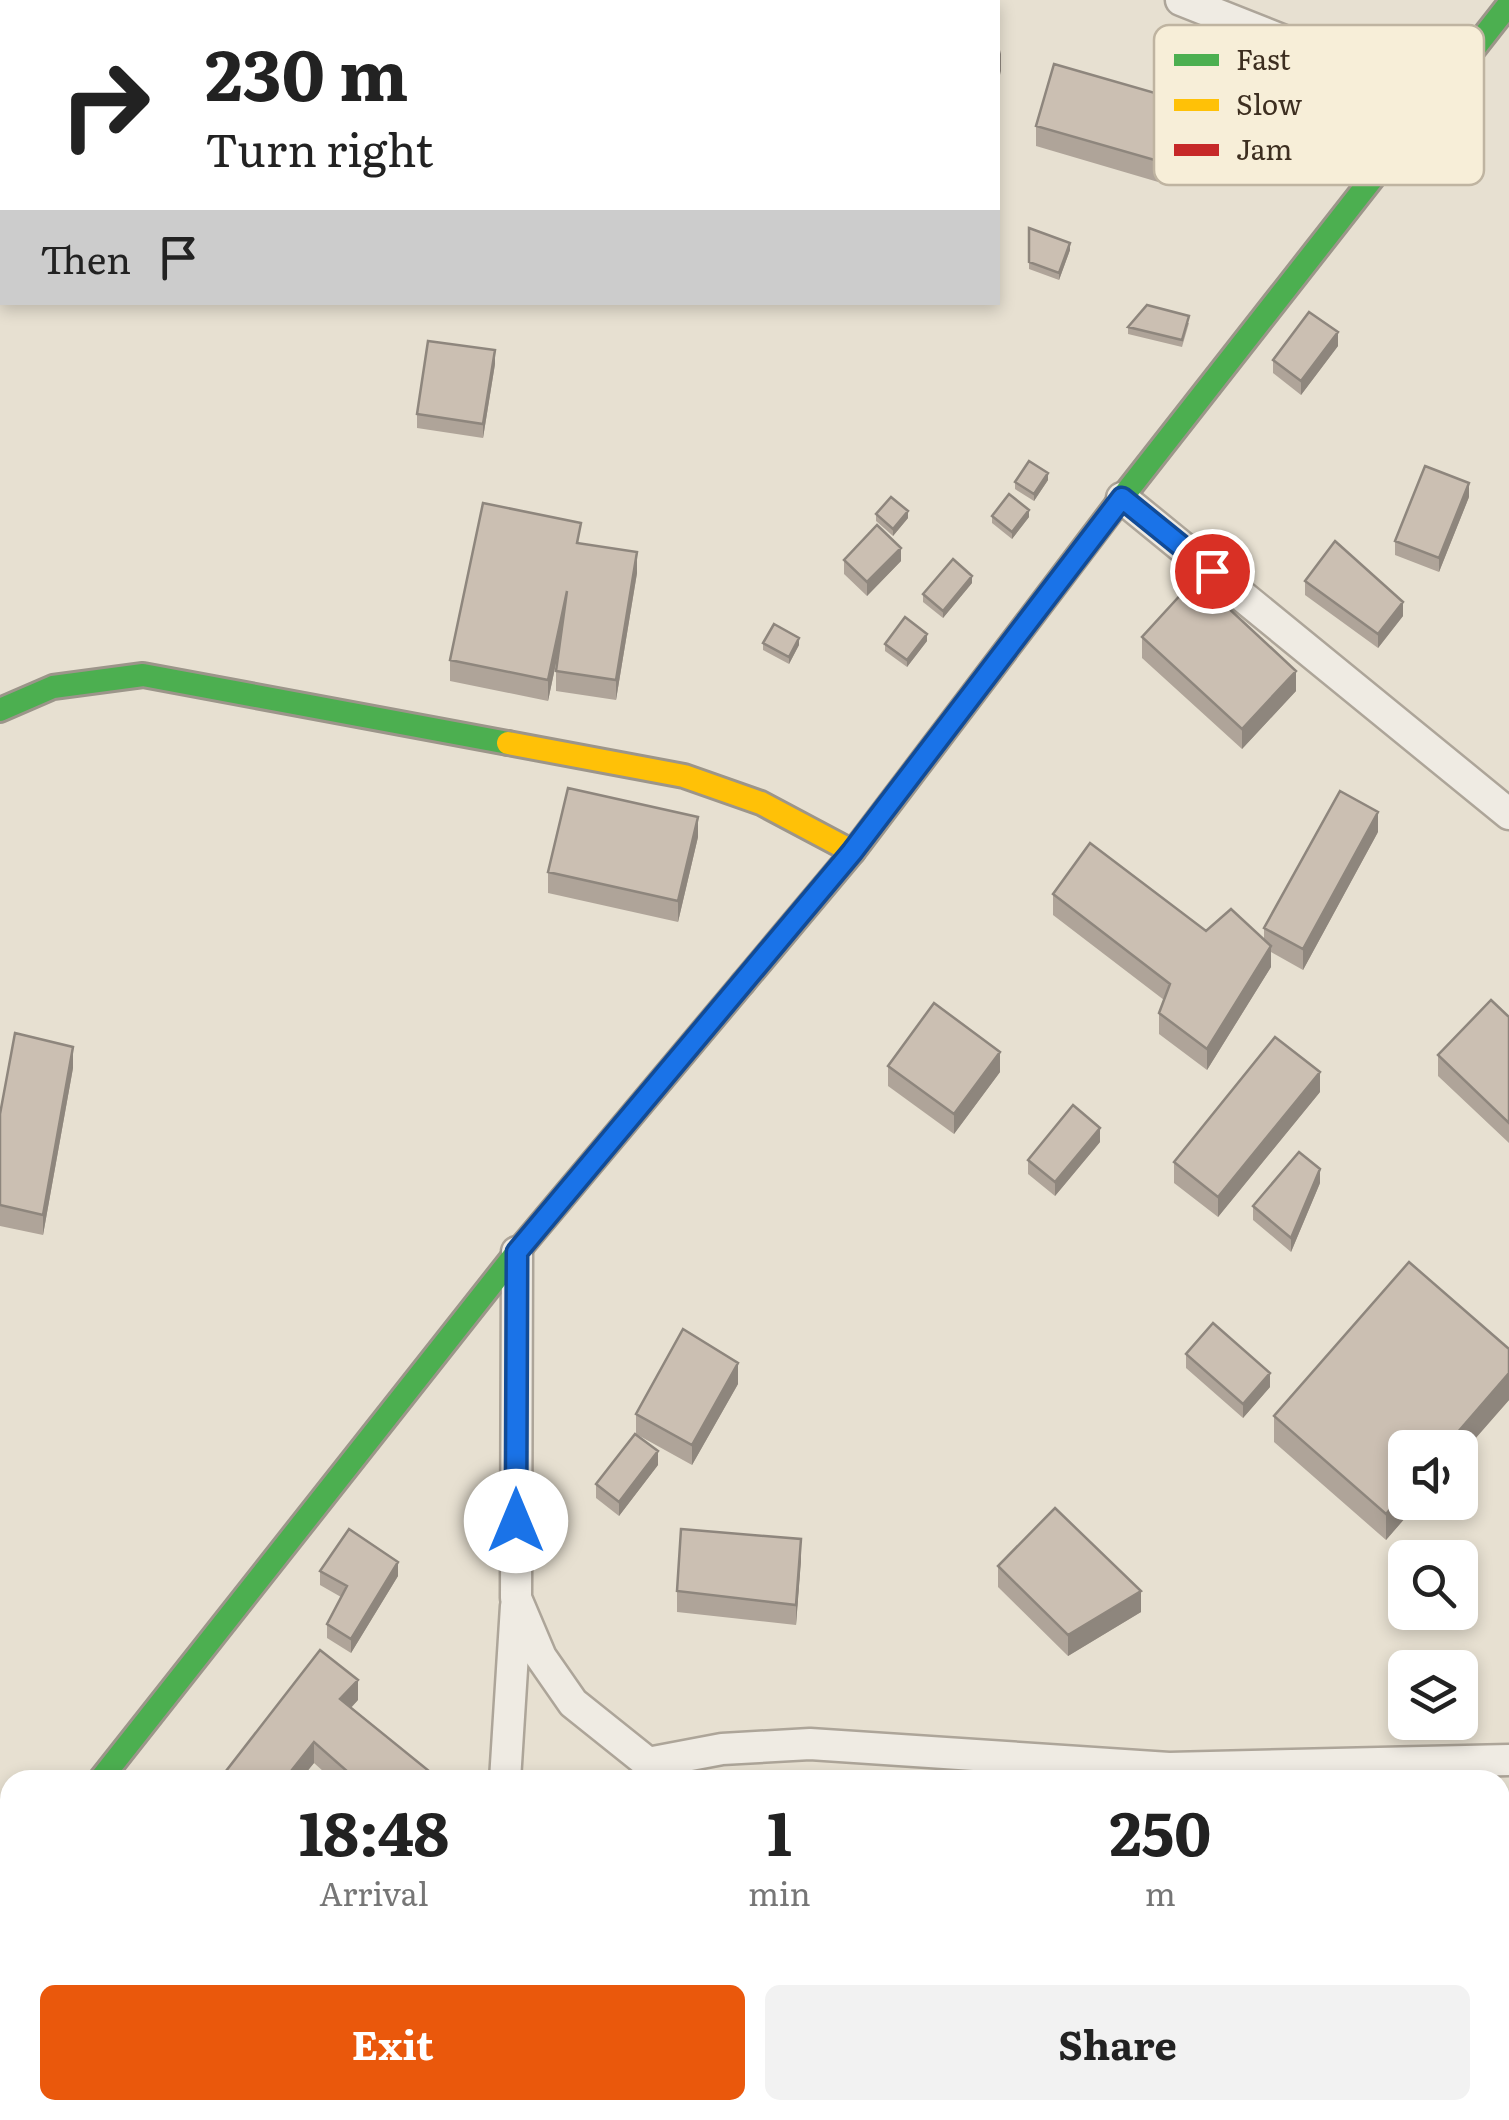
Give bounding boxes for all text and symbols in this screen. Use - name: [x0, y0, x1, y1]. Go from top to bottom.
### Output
- text: 230 m: [205, 19, 409, 123]
- legend: [1154, 25, 1484, 185]
- text: Fast: [1236, 37, 1291, 79]
- icon: right: [40, 40, 170, 170]
- text: Slow: [1236, 82, 1302, 124]
- text: Turn right: [205, 114, 433, 181]
- text: Jam: [1236, 127, 1292, 169]
- text: Then: [40, 229, 131, 286]
- icon: arrive: [151, 230, 206, 285]
- pin: [1170, 529, 1255, 614]
- icon: arrive: [1185, 544, 1240, 599]
- map controls: [1388, 1430, 1478, 1740]
- button: sound: [1388, 1430, 1478, 1520]
- position arrow: [464, 1469, 568, 1573]
- button: search: [1388, 1540, 1478, 1630]
- button: layers: [1388, 1650, 1478, 1740]
- text: 18:48: [299, 1785, 449, 1874]
- text: 1: [767, 1785, 792, 1874]
- text: 250: [1110, 1785, 1211, 1874]
- text: Arrival: [319, 1868, 429, 1916]
- text: min: [748, 1868, 811, 1916]
- text: m: [1145, 1868, 1176, 1916]
- button: Exit: [40, 1985, 745, 2100]
- button: Share: [765, 1985, 1470, 2100]

